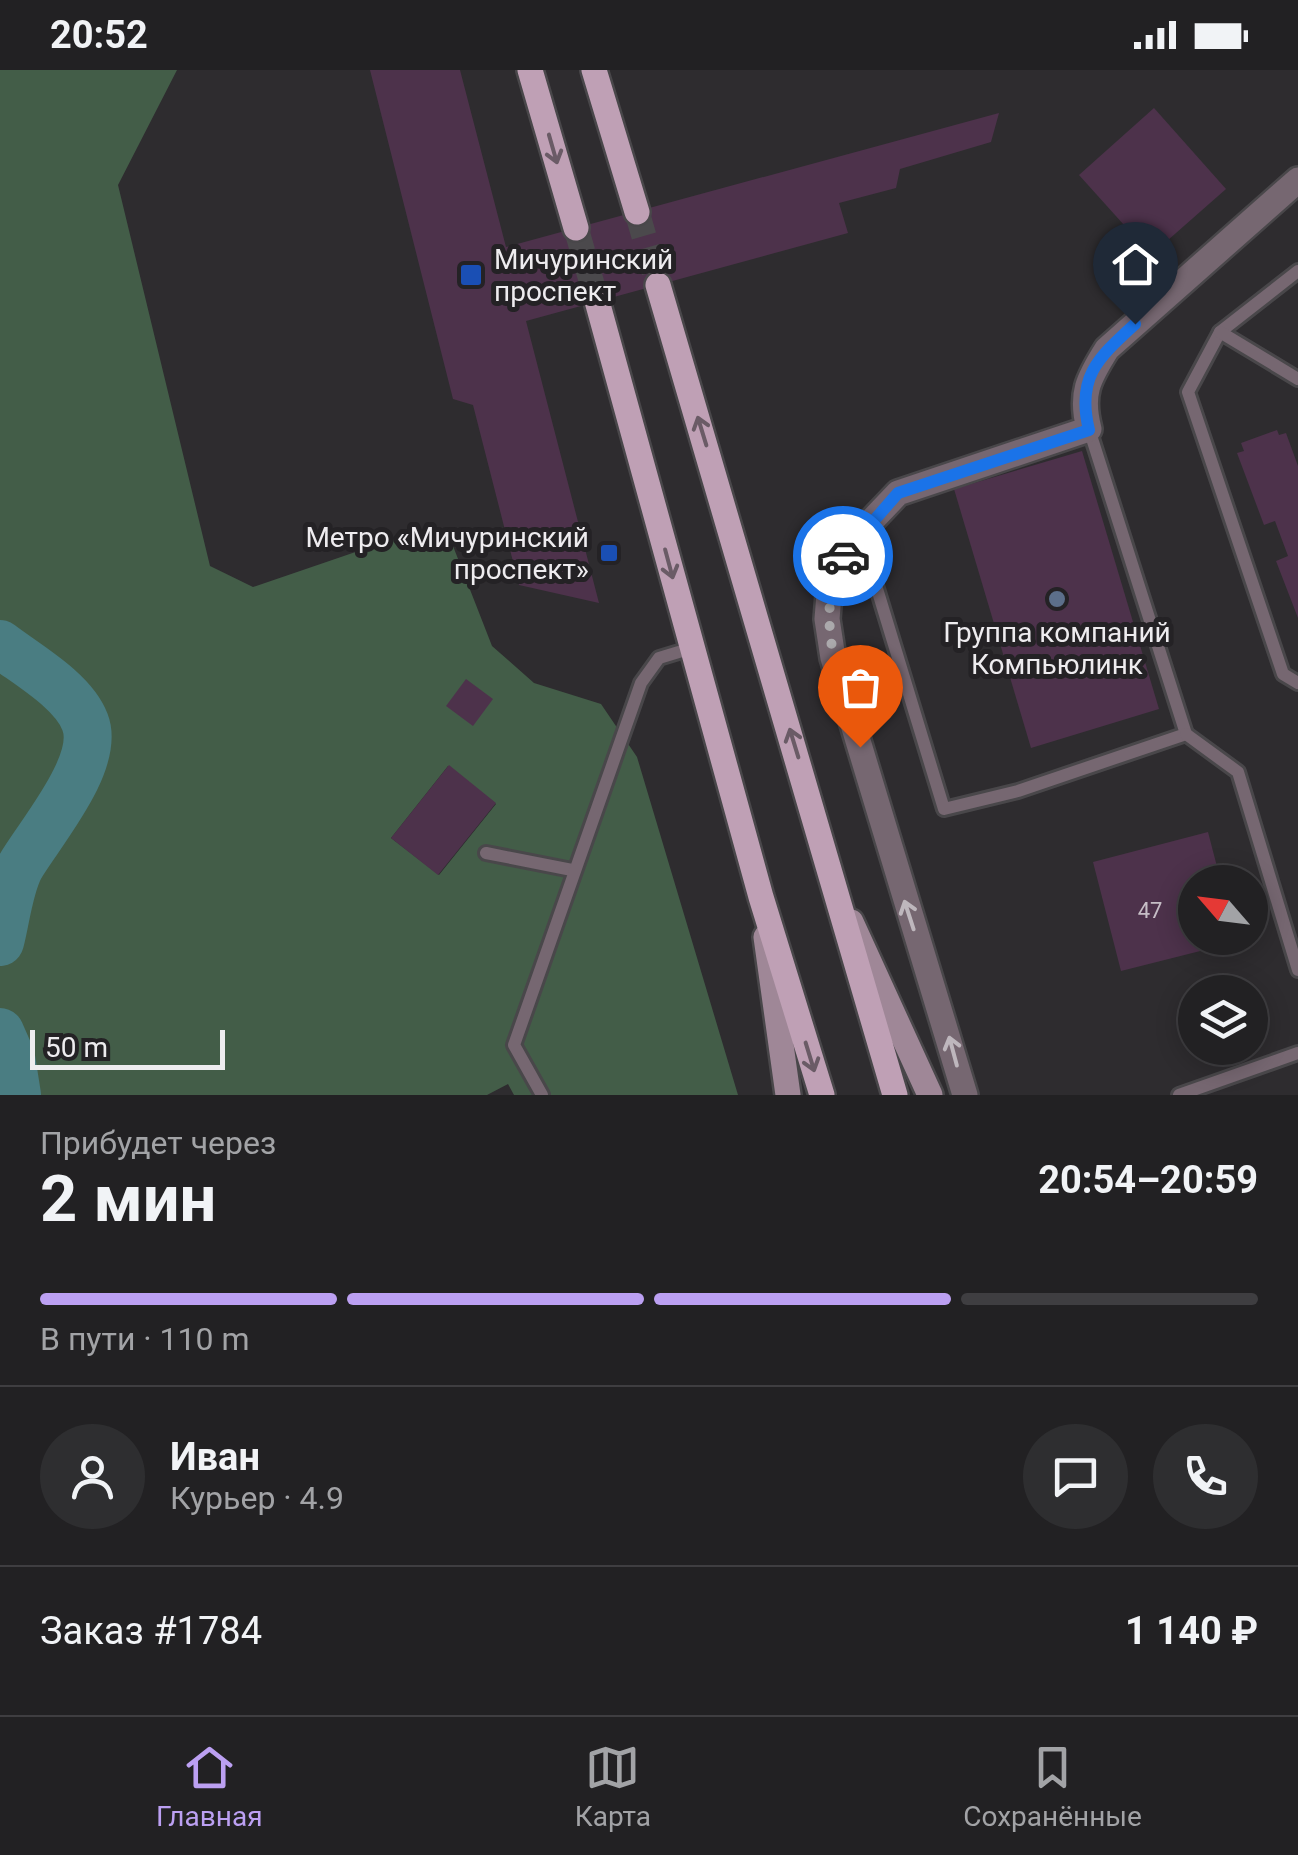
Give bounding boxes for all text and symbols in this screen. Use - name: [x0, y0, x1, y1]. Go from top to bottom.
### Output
- text: 20:52: [50, 13, 148, 57]
- one-way arrow: [545, 133, 563, 164]
- pin: [1093, 222, 1178, 325]
- icon: home: [1108, 237, 1163, 292]
- place label: Мичуринский проспект: [494, 243, 673, 308]
- marker: Мичуринский проспект: [458, 262, 484, 288]
- one-way arrow: [692, 416, 710, 447]
- courier: [793, 506, 893, 606]
- place label: Метро «Мичуринский проспект»: [305, 521, 589, 586]
- icon: car: [816, 529, 871, 584]
- marker: Метро «Мичуринский проспект»: [598, 542, 620, 564]
- one-way arrow: [661, 548, 680, 579]
- marker: Группа компаний Компьюлинк: [1046, 588, 1068, 610]
- place label: Группа компаний Компьюлинк: [943, 616, 1171, 681]
- pin: [818, 645, 903, 748]
- icon: bag: [833, 660, 888, 715]
- one-way arrow: [784, 727, 802, 759]
- north arrow: [1178, 865, 1268, 955]
- map controls: [1178, 865, 1268, 1065]
- house number: 47: [1138, 898, 1162, 923]
- one-way arrow: [899, 900, 917, 931]
- button: layers: [1178, 975, 1268, 1065]
- scale bar: [30, 1025, 225, 1070]
- text: 50 m: [45, 1031, 108, 1064]
- one-way arrow: [942, 1036, 961, 1067]
- one-way arrow: [802, 1041, 820, 1073]
- text: Прибудет через: [40, 1124, 276, 1162]
- text: 20:54–20:59: [1038, 1158, 1258, 1202]
- text: 2 мин: [40, 1161, 216, 1237]
- text: В пути · 110 m: [40, 1320, 250, 1358]
- button: person: [40, 1424, 145, 1529]
- button: chat: [1023, 1424, 1128, 1529]
- button: phone: [1153, 1424, 1258, 1529]
- text: Иван: [170, 1435, 260, 1479]
- text: Курьер · 4.9: [170, 1479, 344, 1517]
- text: Заказ #1784: [40, 1609, 262, 1653]
- text: 1 140 ₽: [1125, 1609, 1258, 1653]
- tab: Главная: [156, 1740, 263, 1833]
- tab: Карта: [575, 1740, 651, 1833]
- tab: Сохранённые: [963, 1740, 1142, 1833]

